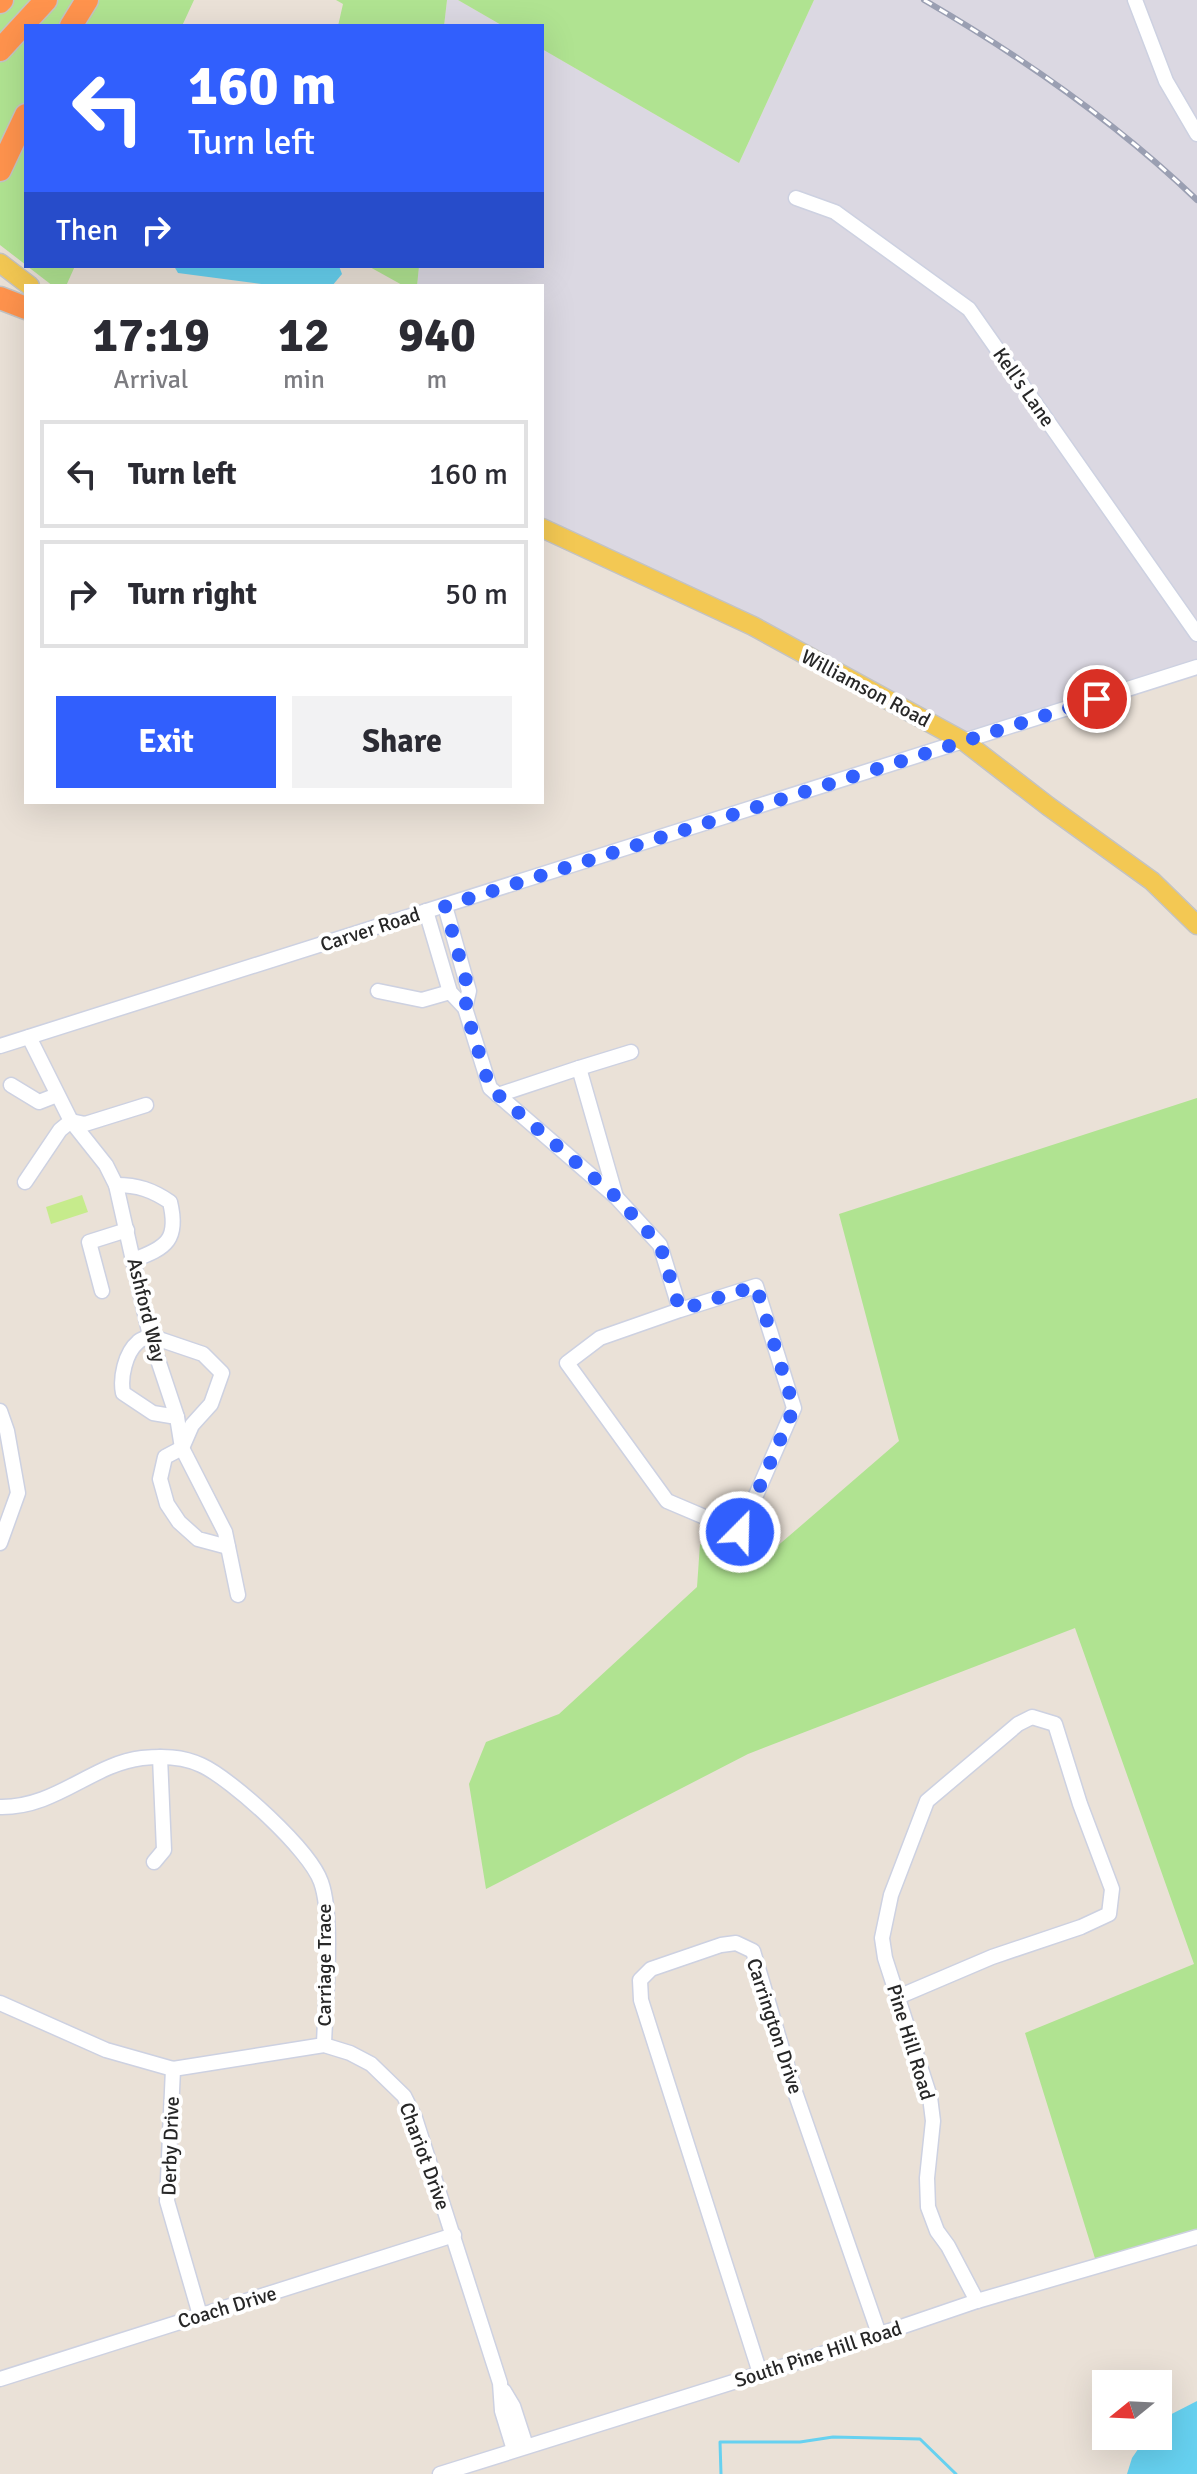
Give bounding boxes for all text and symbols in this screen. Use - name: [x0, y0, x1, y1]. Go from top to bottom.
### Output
- text: 160 m: [188, 51, 336, 120]
- icon: left: [56, 56, 160, 160]
- text: Turn left: [188, 120, 315, 165]
- icon: right: [134, 208, 178, 252]
- text: Then: [56, 212, 118, 249]
- text: 17:19: [92, 306, 210, 365]
- text: 12: [278, 306, 330, 365]
- text: 940: [398, 306, 476, 365]
- street label: Kell's Lane: [987, 343, 1060, 432]
- text: Arrival: [114, 364, 189, 396]
- text: min: [283, 364, 325, 396]
- text: m: [427, 364, 447, 396]
- icon: left: [60, 452, 104, 496]
- text: Turn left: [128, 456, 237, 493]
- text: 160 m: [429, 456, 508, 493]
- icon: right: [60, 572, 104, 616]
- text: Turn right: [128, 576, 257, 613]
- text: 50 m: [445, 576, 508, 613]
- street label: Williamson Road: [797, 644, 935, 733]
- pin: [1063, 665, 1131, 733]
- icon: arrive: [1075, 677, 1119, 721]
- button: Exit: [56, 696, 276, 788]
- button: Share: [292, 696, 512, 788]
- street label: Carver Road: [317, 902, 423, 957]
- street label: Ashford Way: [122, 1255, 172, 1365]
- position arrow: [698, 1490, 782, 1574]
- street label: Carriage Trace: [312, 1903, 337, 2027]
- street label: Carrington Drive: [741, 1955, 808, 2097]
- street label: Pine Hill Road: [881, 1981, 940, 2103]
- street label: Derby Drive: [156, 2096, 185, 2196]
- street label: Chariot Drive: [394, 2099, 456, 2213]
- street label: Coach Drive: [175, 2281, 279, 2334]
- street label: South Pine Hill Road: [731, 2316, 905, 2393]
- north arrow: [1092, 2370, 1172, 2450]
- map controls: [1092, 2370, 1172, 2450]

